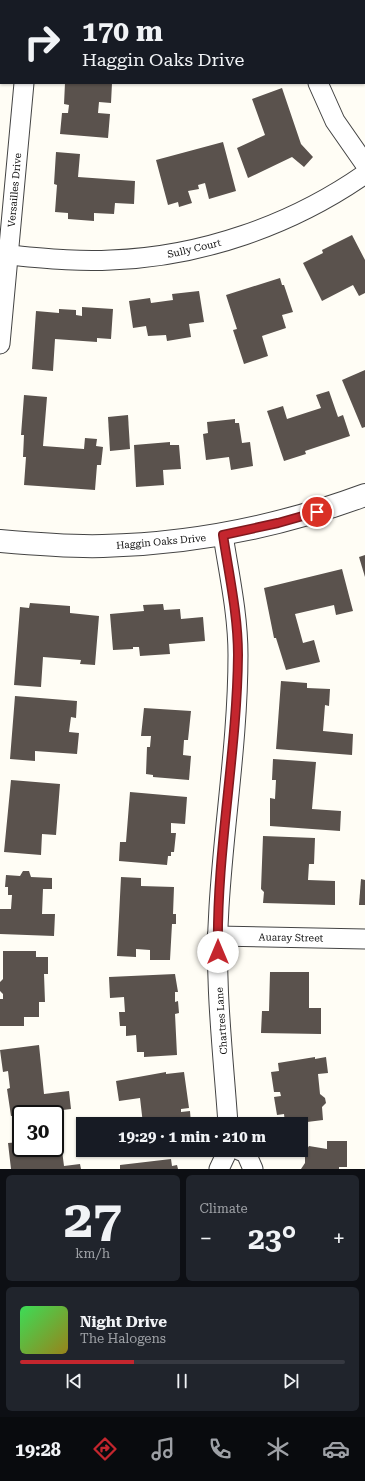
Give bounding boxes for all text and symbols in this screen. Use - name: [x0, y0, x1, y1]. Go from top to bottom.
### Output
- text: 170 m: [82, 15, 163, 48]
- icon: right: [16, 16, 68, 68]
- text: Haggin Oaks Drive: [82, 49, 245, 70]
- street label: Versailles Drive: [6, 152, 23, 228]
- street label: Sully Court: [166, 237, 222, 260]
- pin: [300, 495, 334, 529]
- icon: arrive: [306, 501, 328, 523]
- street label: Haggin Oaks Drive: [116, 532, 207, 551]
- position arrow: [197, 931, 239, 973]
- street label: Auaray Street: [258, 931, 324, 944]
- street label: Chartres Lane: [214, 986, 229, 1055]
- speed limit sign: 30: [12, 1105, 64, 1157]
- text: 19:29 · 1 min · 210 m: [118, 1128, 266, 1146]
- text: 27: [64, 1189, 122, 1250]
- text: Climate: [200, 1201, 248, 1216]
- text: 23°: [248, 1221, 297, 1256]
- text: −: [200, 1226, 212, 1251]
- text: +: [333, 1226, 345, 1251]
- text: km/h: [75, 1246, 110, 1261]
- text: Night Drive: [80, 1313, 167, 1331]
- text: The Halogens: [80, 1331, 166, 1346]
- icon: previous: [63, 1370, 85, 1392]
- icon: pause: [171, 1370, 193, 1392]
- icon: next: [280, 1370, 302, 1392]
- icon: directions: [91, 1435, 119, 1463]
- icon: music: [149, 1435, 177, 1463]
- icon: phone: [206, 1435, 234, 1463]
- icon: climate: [264, 1435, 292, 1463]
- icon: car: [322, 1435, 350, 1463]
- text: 19:28: [15, 1439, 61, 1460]

